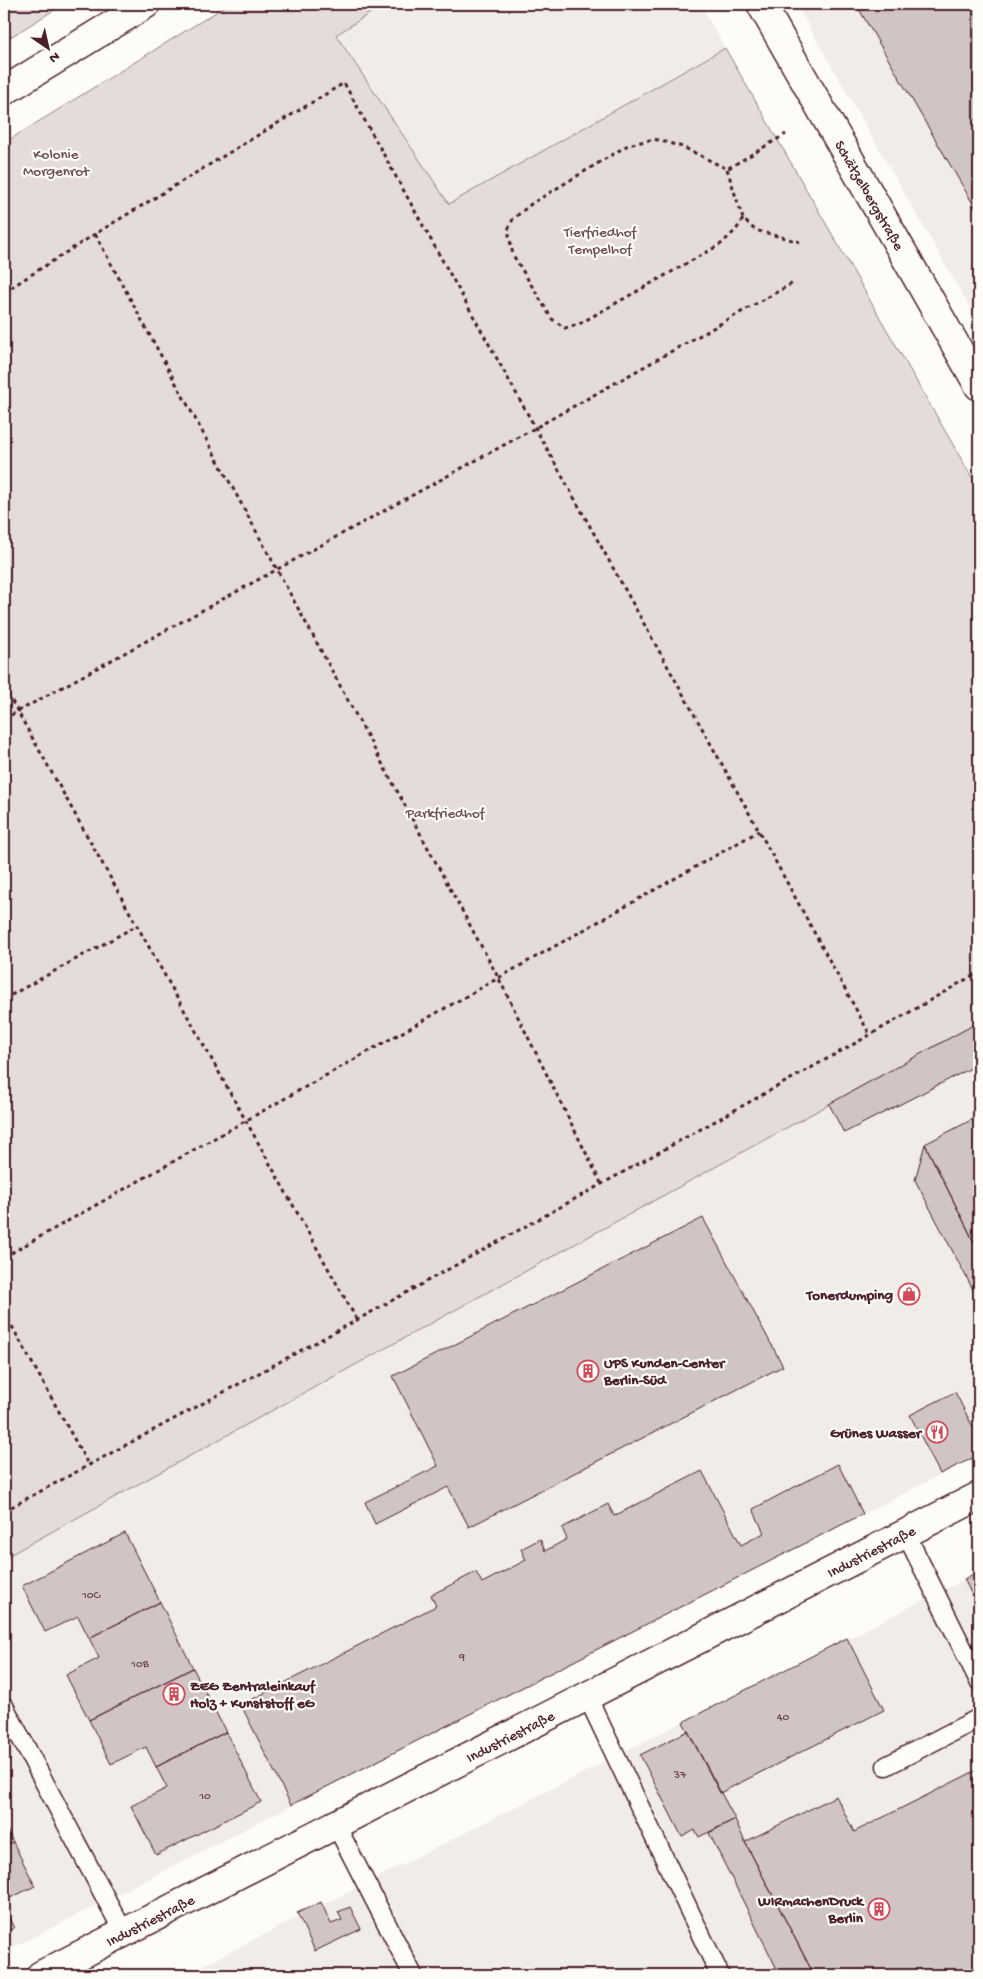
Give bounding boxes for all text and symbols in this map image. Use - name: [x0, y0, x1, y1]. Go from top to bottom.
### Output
- north arrow: [22, 22, 72, 72]
- text: N: [45, 47, 62, 66]
- street label: Schätzelbergstraße: [830, 138, 907, 254]
- park label: Kolonie Morgenrot: [23, 146, 91, 181]
- park label: Tierfriedhof Tempelhof: [563, 224, 638, 259]
- park label: Parkfriedhof: [405, 805, 486, 823]
- shop icon: Tonerdumping: [897, 1282, 921, 1306]
- place label: Tonerdumping: [805, 1287, 893, 1305]
- place label: UPS Kunden-Center Berlin-Süd: [603, 1355, 726, 1390]
- building icon: UPS Kunden-Center Berlin-Süd: [576, 1359, 600, 1383]
- restaurant icon: Grünes Wasser: [925, 1420, 949, 1444]
- place label: Grünes Wasser: [830, 1425, 923, 1443]
- street label: Industriestraße: [825, 1523, 919, 1583]
- house number: 10C: [81, 1589, 102, 1603]
- house number: 9: [458, 1651, 465, 1665]
- house number: 10B: [130, 1658, 150, 1672]
- place label: ZEG Zentraleinkauf Holz + Kunststoff eG: [190, 1678, 316, 1713]
- building icon: ZEG Zentraleinkauf Holz + Kunststoff eG: [162, 1682, 186, 1706]
- street label: Industriestraße: [464, 1708, 558, 1768]
- house number: 40: [777, 1711, 789, 1725]
- house number: 37: [673, 1769, 687, 1783]
- house number: 10: [198, 1790, 211, 1804]
- street label: Industriestraße: [104, 1892, 198, 1952]
- place label: WIRmachenDruck Berlin: [757, 1893, 865, 1928]
- building icon: WIRmachenDruck Berlin: [867, 1897, 891, 1921]

